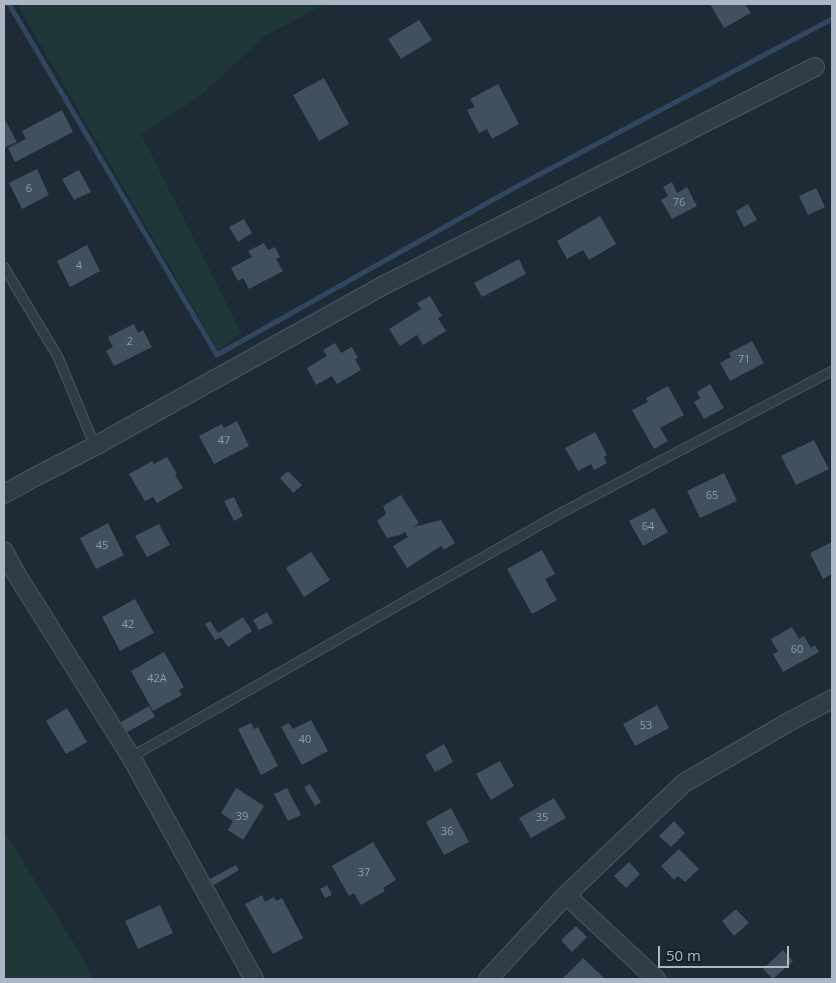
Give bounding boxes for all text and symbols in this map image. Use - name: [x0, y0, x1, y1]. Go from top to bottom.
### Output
- house number: 6: [26, 182, 32, 196]
- house number: 76: [673, 196, 685, 210]
- house number: 4: [76, 259, 82, 273]
- house number: 2: [127, 335, 133, 349]
- house number: 71: [738, 353, 750, 367]
- house number: 47: [218, 434, 230, 448]
- house number: 65: [706, 489, 718, 503]
- house number: 64: [642, 520, 654, 534]
- house number: 45: [96, 539, 108, 553]
- house number: 42: [122, 618, 134, 632]
- house number: 60: [791, 643, 803, 657]
- house number: 42А: [147, 672, 167, 686]
- house number: 53: [640, 719, 652, 733]
- house number: 40: [299, 733, 311, 747]
- house number: 39: [236, 810, 248, 824]
- house number: 35: [536, 811, 548, 825]
- house number: 36: [441, 825, 453, 839]
- house number: 37: [358, 866, 370, 880]
- scale bar: [661, 936, 792, 968]
- text: 50 m: [666, 945, 701, 965]

